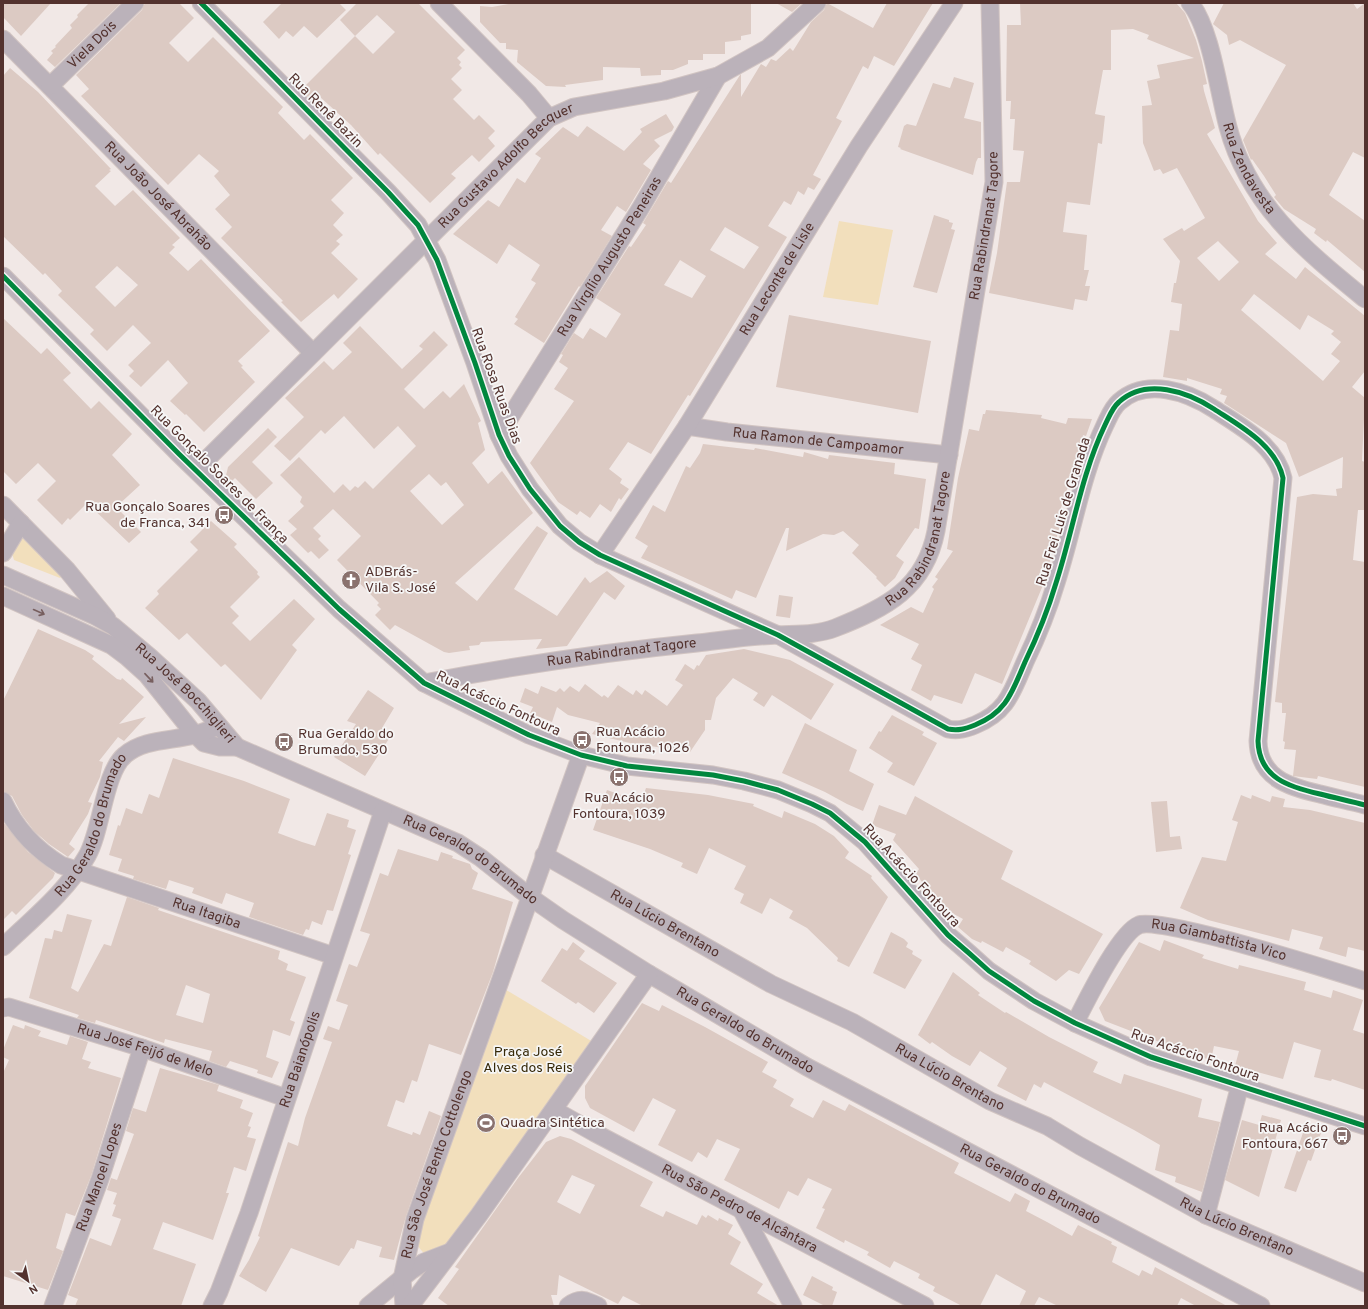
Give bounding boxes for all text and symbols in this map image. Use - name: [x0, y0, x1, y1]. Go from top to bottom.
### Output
- street label: Viela Dois: [64, 17, 120, 73]
- street label: Rua Renê Bazin: [284, 70, 366, 152]
- street label: Rua Gustavo Adolfo Becquer: [435, 100, 577, 232]
- street label: Rua Zendavesta: [1219, 121, 1279, 218]
- street label: Rua João José Abrahão: [101, 138, 216, 255]
- street label: Rua Rabindranat Tagore: [966, 151, 1003, 302]
- street label: Rua Virgílio Augusto Peneiras: [554, 174, 666, 340]
- street label: Rua Leconte de Lisle: [736, 219, 818, 339]
- street label: Rua Rosa Ruas Dias: [467, 325, 525, 447]
- street label: Rua Gonçalo Soares de França: [146, 402, 292, 548]
- street label: Rua Ramon de Campoamor: [732, 424, 905, 459]
- street label: Rua Frei Luis de Granada: [1033, 435, 1095, 589]
- street label: Rua Rabindranat Tagore: [882, 470, 954, 610]
- place label: Rua Gonçalo Soares de Franca, 341: [85, 499, 210, 532]
- bus stop icon: Rua Gonçalo Soares de Franca, 341: [213, 504, 235, 526]
- place label: ADBrás- Vila S. José: [365, 564, 436, 597]
- church icon: ADBrás- Vila S. José: [340, 569, 362, 591]
- one-way arrow: [32, 609, 44, 616]
- street label: Rua Rabindranat Tagore: [546, 635, 697, 670]
- street label: Rua José Bocchiglieri: [131, 639, 239, 747]
- street label: Rua Acáccio Fontoura: [433, 668, 563, 740]
- one-way arrow: [145, 673, 154, 683]
- place label: Rua Acácio Fontoura, 1026: [596, 724, 690, 757]
- place label: Rua Geraldo do Brumado, 530: [298, 726, 394, 759]
- bus stop icon: Rua Acácio Fontoura, 1026: [571, 729, 593, 751]
- bus stop icon: Rua Geraldo do Brumado, 530: [273, 731, 295, 753]
- street label: Rua Geraldo do Brumado: [51, 750, 131, 900]
- bus stop icon: Rua Acácio Fontoura, 1039: [608, 766, 630, 788]
- place label: Rua Acácio Fontoura, 1039: [572, 790, 666, 823]
- street label: Rua Geraldo do Brumado: [400, 812, 541, 908]
- street label: Rua Acáccio Fontoura: [859, 821, 963, 931]
- street label: Rua Lúcio Brentano: [607, 886, 723, 962]
- street label: Rua Itagiba: [170, 894, 243, 933]
- street label: Rua Giambattista Vico: [1150, 916, 1289, 965]
- street label: Rua Geraldo do Brumado: [673, 983, 817, 1078]
- street label: Rua Baianópolis: [276, 1009, 324, 1110]
- street label: Rua José Feijó de Melo: [75, 1020, 216, 1081]
- street label: Rua Acáccio Fontoura: [1128, 1026, 1262, 1086]
- street label: Rua Lúcio Brentano: [892, 1040, 1007, 1115]
- park label: Praça José Alves dos Reis: [483, 1044, 573, 1077]
- street label: Rua São José Bento Cottolengo: [398, 1068, 476, 1260]
- sports icon: Quadra Sintética: [475, 1112, 497, 1134]
- place label: Quadra Sintética: [500, 1115, 605, 1132]
- street label: Rua Manoel Lopes: [73, 1120, 126, 1234]
- place label: Rua Acácio Fontoura, 667: [1242, 1120, 1328, 1153]
- bus stop icon: Rua Acácio Fontoura, 667: [1331, 1125, 1353, 1147]
- street label: Rua Geraldo do Brumado: [957, 1140, 1104, 1229]
- street label: Rua São Pedro de Alcântara: [658, 1161, 820, 1257]
- street label: Rua Lúcio Brentano: [1177, 1194, 1297, 1260]
- north arrow: [8, 1261, 48, 1301]
- text: N: [26, 1281, 40, 1297]

